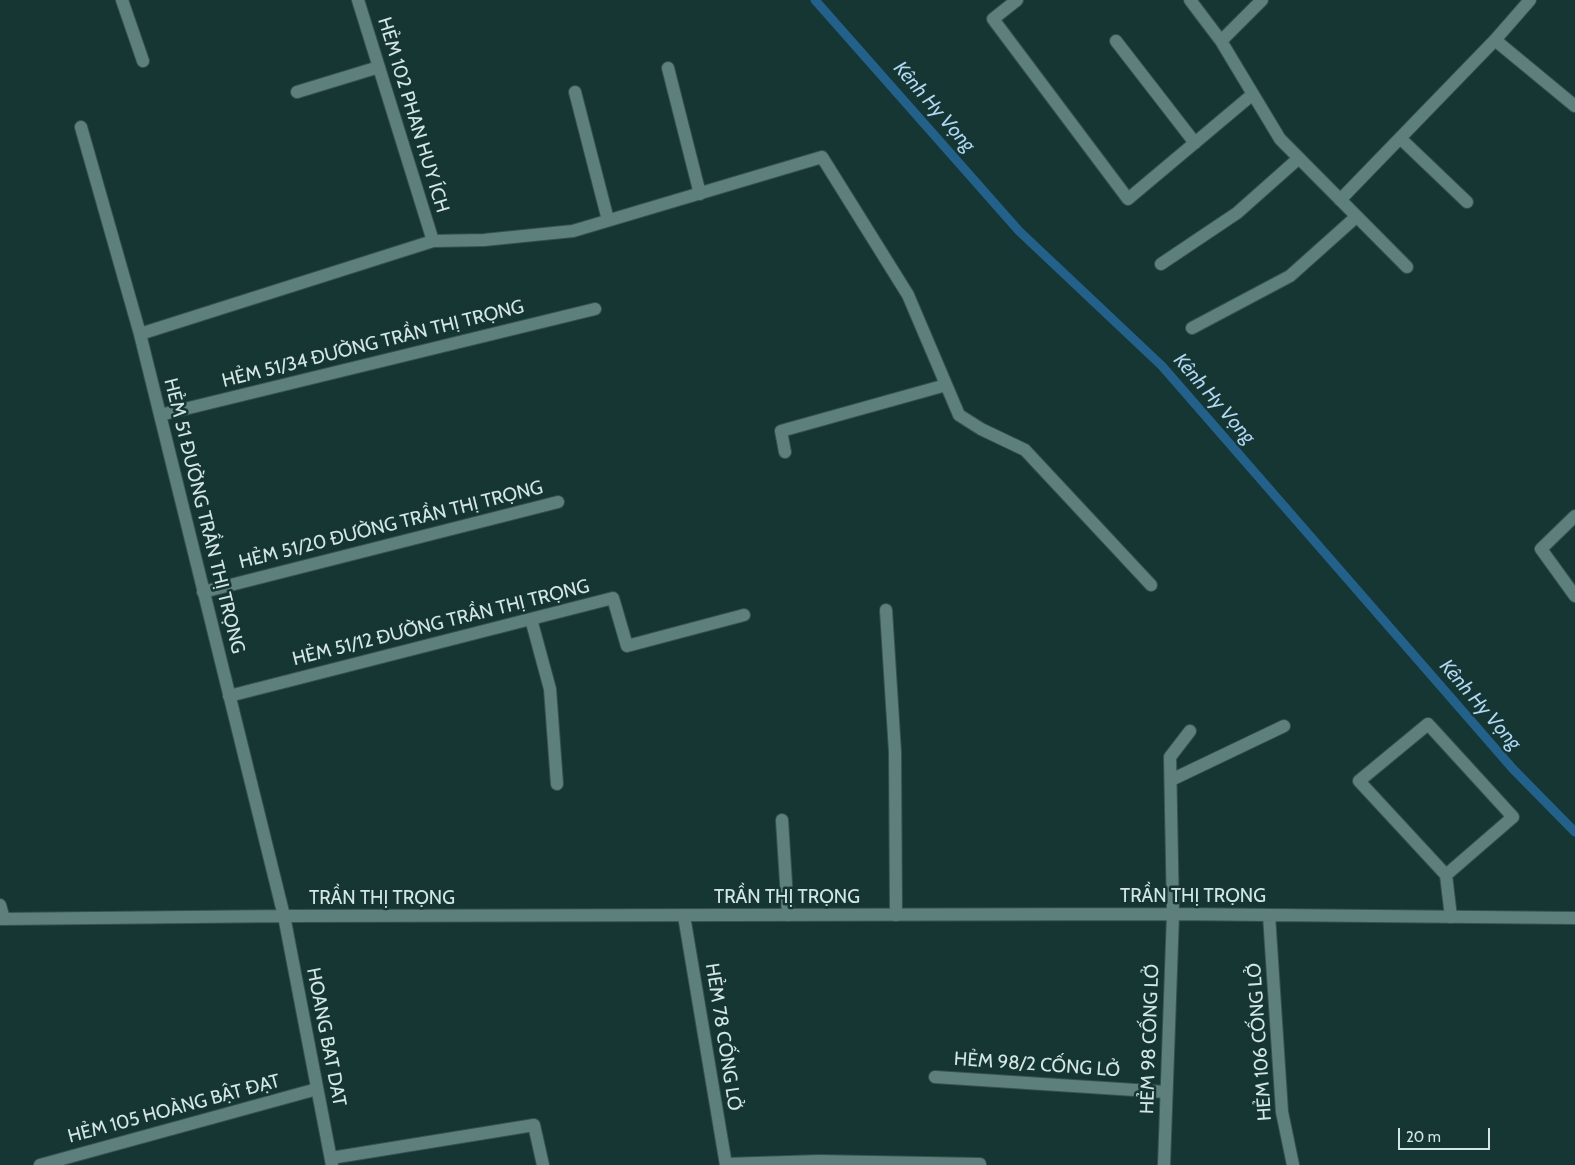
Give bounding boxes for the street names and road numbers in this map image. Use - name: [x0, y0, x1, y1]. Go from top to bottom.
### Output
- street label: HẺM 102 PHAN HUY ÍCH: [372, 15, 454, 215]
- street label: HẺM 51/34 ĐƯỜNG TRẦN THỊ TRỌNG: [220, 295, 526, 393]
- street label: HẺM 51 ĐƯỜNG TRẦN THỊ TRỌNG: [159, 376, 249, 656]
- street label: HẺM 51/20 ĐƯỜNG TRẦN THỊ TRỌNG: [237, 476, 545, 574]
- street label: HẺM 51/12 ĐƯỜNG TRẦN THỊ TRỌNG: [290, 575, 592, 671]
- street label: TRẦN THỊ TRỌNG: [1120, 885, 1266, 907]
- street label: TRẦN THỊ TRỌNG: [714, 886, 860, 908]
- street label: TRẦN THỊ TRỌNG: [309, 887, 455, 909]
- street label: HẺM 78 CỐNG LỞ: [700, 962, 746, 1112]
- street label: HẺM 106 CỐNG LỞ: [1243, 962, 1277, 1122]
- street label: HẺM 98 CỐNG LỞ: [1136, 963, 1164, 1115]
- street label: HOANG BAT DAT: [301, 966, 351, 1108]
- street label: HẺM 98/2 CỐNG LỞ: [953, 1048, 1121, 1082]
- street label: HẺM 105 HOÀNG BẬT ĐẠT: [65, 1070, 283, 1148]

